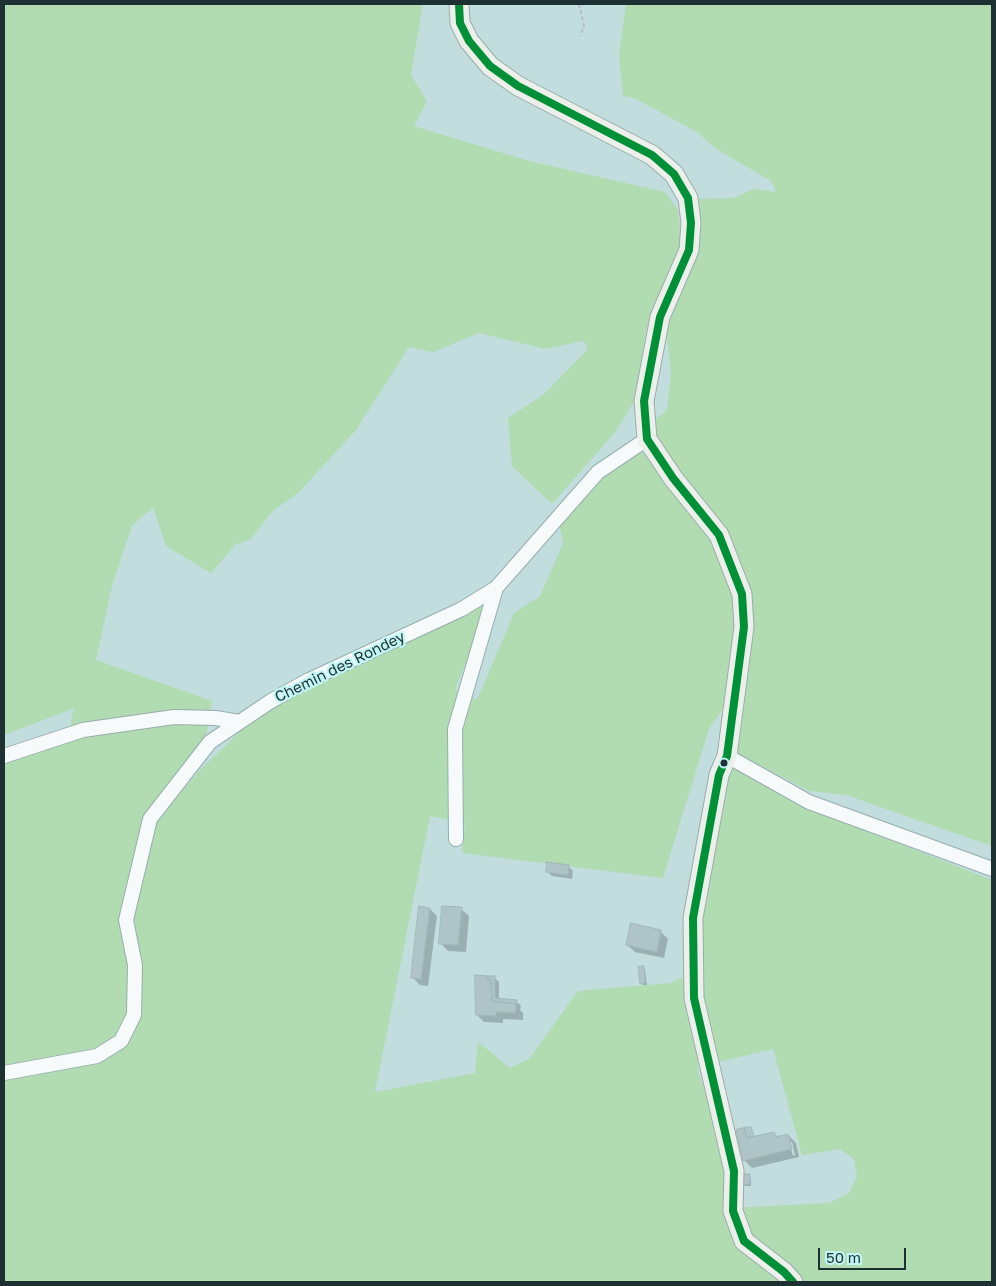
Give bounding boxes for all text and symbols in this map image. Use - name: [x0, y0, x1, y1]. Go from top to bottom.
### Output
- street label: Chemin des Rondey: [272, 628, 408, 706]
- unlabelled marker: [719, 758, 729, 768]
- scale bar: [821, 1238, 908, 1270]
- text: 50 m: [826, 1248, 861, 1266]

